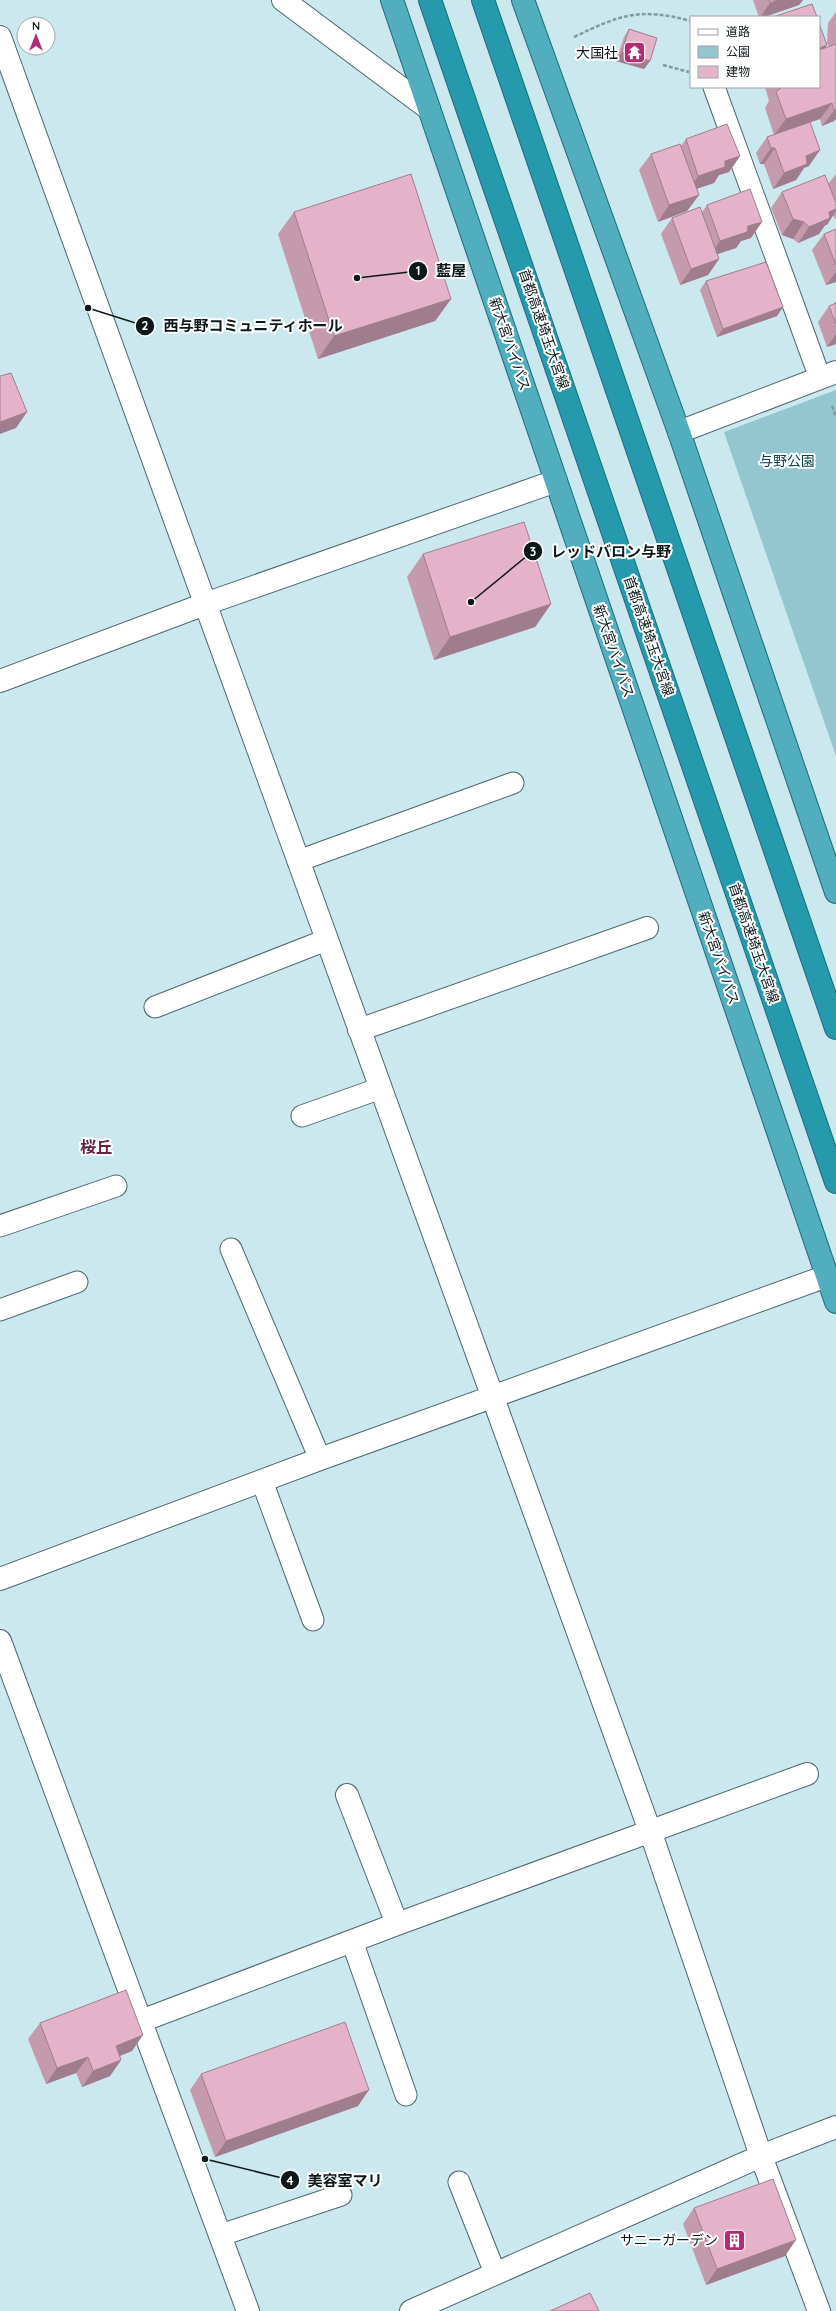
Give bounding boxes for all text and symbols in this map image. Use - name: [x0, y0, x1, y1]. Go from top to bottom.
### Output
- north arrow: [16, 16, 56, 56]
- legend: [690, 16, 820, 88]
- text: N: [32, 19, 40, 33]
- text: 道路: [726, 24, 750, 39]
- temple icon: 大国社: [621, 40, 647, 66]
- place label: 大国社: [576, 44, 618, 62]
- text: 公園: [726, 44, 750, 59]
- text: 建物: [726, 64, 750, 79]
- callout: 藍屋: [408, 257, 474, 284]
- text: 藍屋: [436, 261, 466, 280]
- text: 1: [416, 263, 420, 278]
- street label: 首都高速埼玉大宮線: [515, 267, 573, 391]
- street label: 新大宮バイパス: [486, 295, 534, 393]
- callout: 西与野コミュニティホール: [135, 312, 351, 339]
- text: 西与野コミュニティホール: [163, 316, 343, 335]
- text: 2: [142, 318, 149, 333]
- park label: 与野公園: [759, 452, 815, 470]
- callout: レッドバロン与野: [523, 538, 679, 565]
- text: レッドバロン与野: [551, 542, 671, 561]
- text: 3: [530, 544, 536, 559]
- street label: 首都高速埼玉大宮線: [620, 574, 678, 698]
- street label: 新大宮バイパス: [590, 602, 638, 700]
- street label: 首都高速埼玉大宮線: [725, 881, 783, 1005]
- street label: 新大宮バイパス: [695, 909, 743, 1007]
- district label: 桜丘: [80, 1137, 112, 1157]
- callout: 美容室マリ: [280, 2167, 391, 2194]
- text: 美容室マリ: [307, 2171, 383, 2190]
- text: 4: [286, 2173, 294, 2188]
- building icon: サニーガーデン: [721, 2227, 747, 2253]
- place label: サニーガーデン: [620, 2231, 718, 2249]

